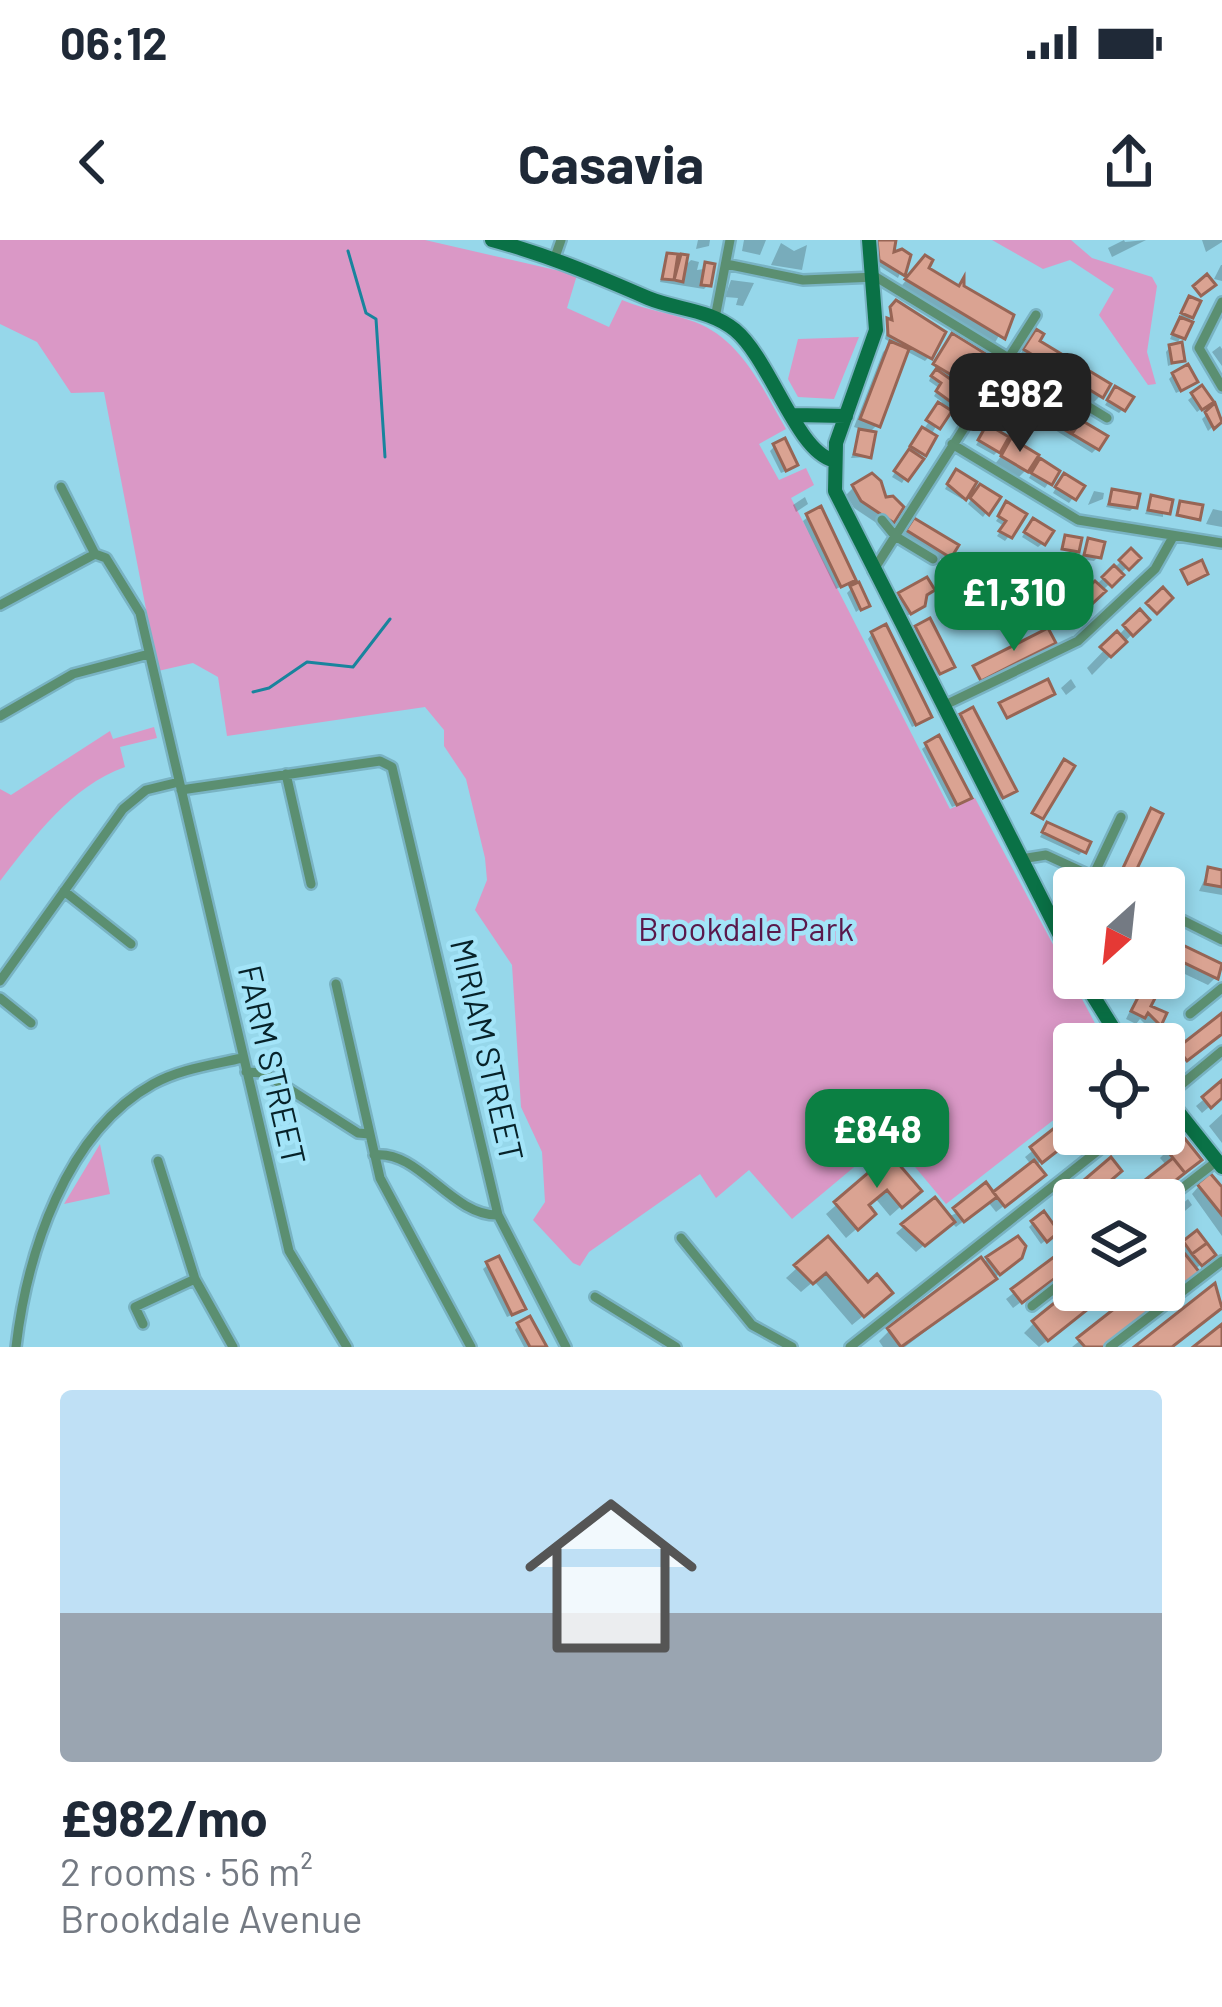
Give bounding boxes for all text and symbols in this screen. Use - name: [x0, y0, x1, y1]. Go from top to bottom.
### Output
- text: 06:12: [60, 15, 167, 69]
- icon: back: [60, 129, 126, 195]
- icon: share: [1096, 129, 1162, 195]
- text: Casavia: [518, 130, 704, 195]
- pin: £982: [949, 353, 1091, 455]
- text: £982: [976, 368, 1064, 415]
- pin: £1,310: [916, 552, 1112, 654]
- text: £1,310: [961, 567, 1067, 614]
- north arrow: [1053, 867, 1185, 999]
- map controls: [1053, 867, 1185, 1311]
- park label: Brookdale Park: [638, 908, 854, 948]
- street label: MIRIAM STREET: [443, 935, 533, 1165]
- street label: FARM STREET: [231, 961, 315, 1169]
- button: locate: [1053, 1023, 1185, 1155]
- pin: £848: [806, 1089, 948, 1191]
- text: £848: [832, 1104, 922, 1151]
- button: layers: [1053, 1179, 1185, 1311]
- icon: home: [503, 1468, 719, 1684]
- text: £982/mo: [60, 1786, 268, 1847]
- text: 2 rooms · 56 m²: [60, 1847, 313, 1894]
- text: Brookdale Avenue: [60, 1894, 362, 1941]

